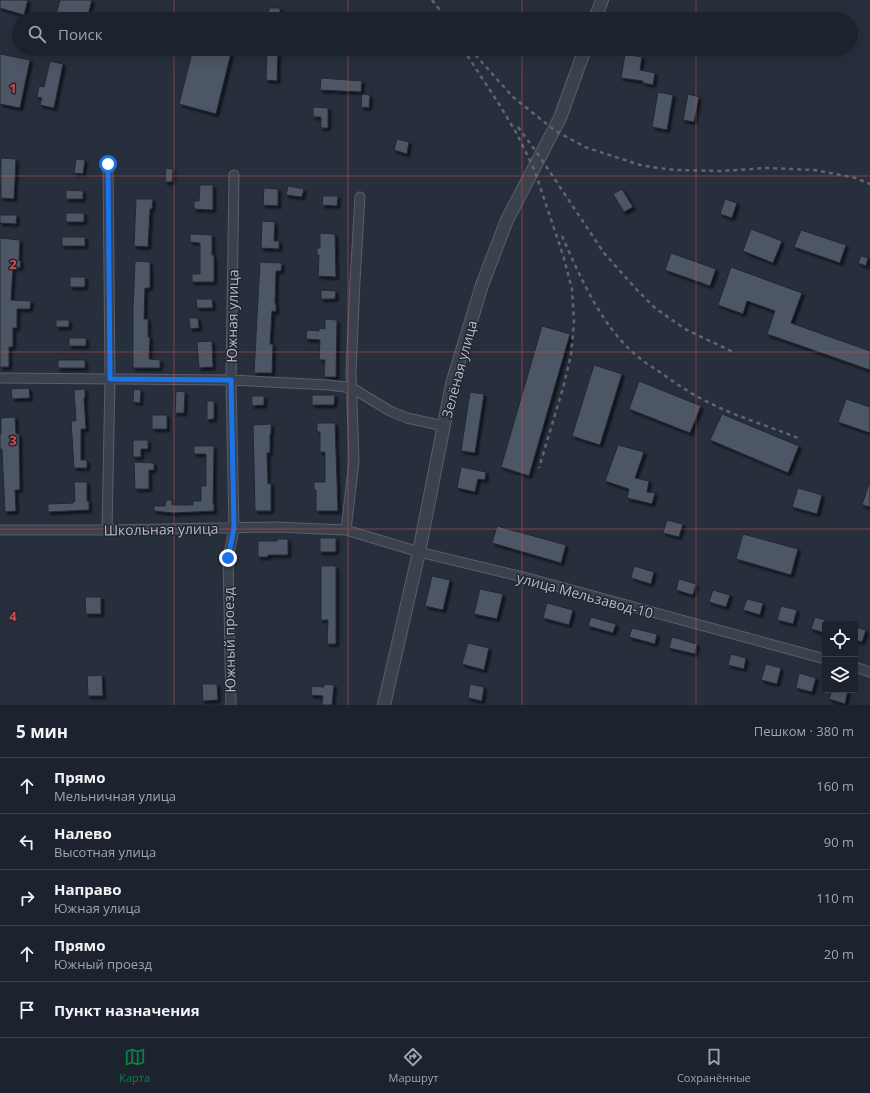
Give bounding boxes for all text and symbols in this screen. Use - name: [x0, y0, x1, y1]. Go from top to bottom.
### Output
- search box: [12, 12, 858, 56]
- icon: search: [26, 23, 48, 45]
- text: Поиск: [58, 24, 102, 44]
- text: 1: [9, 79, 17, 97]
- route start: [99, 155, 117, 173]
- text: 2: [9, 255, 17, 273]
- street label: Южная улица: [222, 269, 242, 363]
- street label: Зелёная улица: [437, 318, 481, 420]
- text: 3: [9, 431, 17, 449]
- street label: Школьная улица: [103, 518, 219, 540]
- route end: [219, 549, 237, 567]
- street label: улица Мельзавод-10: [515, 568, 655, 622]
- street label: Южный проезд: [219, 587, 239, 693]
- text: 4: [9, 607, 17, 625]
- map controls: [822, 621, 858, 693]
- button: locate: [822, 621, 858, 657]
- button: layers: [822, 657, 858, 693]
- text: 5 мин: [16, 720, 68, 743]
- text: Пешком · 380 m: [754, 722, 854, 740]
- text: Прямо: [54, 767, 106, 787]
- icon: ahead: [16, 775, 38, 797]
- text: 160 m: [816, 777, 854, 795]
- text: Мельничная улица: [54, 787, 176, 805]
- text: Налево: [54, 823, 112, 843]
- icon: left: [16, 831, 38, 853]
- text: 90 m: [824, 833, 854, 851]
- text: Высотная улица: [54, 843, 156, 861]
- text: Направо: [54, 879, 122, 899]
- icon: right: [16, 887, 38, 909]
- text: 110 m: [816, 889, 854, 907]
- text: Южная улица: [54, 899, 141, 917]
- text: Прямо: [54, 935, 106, 955]
- icon: ahead: [16, 943, 38, 965]
- text: 20 m: [824, 945, 854, 963]
- text: Южный проезд: [54, 955, 152, 973]
- icon: arrive: [16, 999, 38, 1021]
- text: Пункт назначения: [54, 1000, 200, 1020]
- tab: Карта: [119, 1046, 150, 1085]
- tab: Маршрут: [389, 1046, 438, 1085]
- tab: Сохранённые: [677, 1046, 751, 1085]

